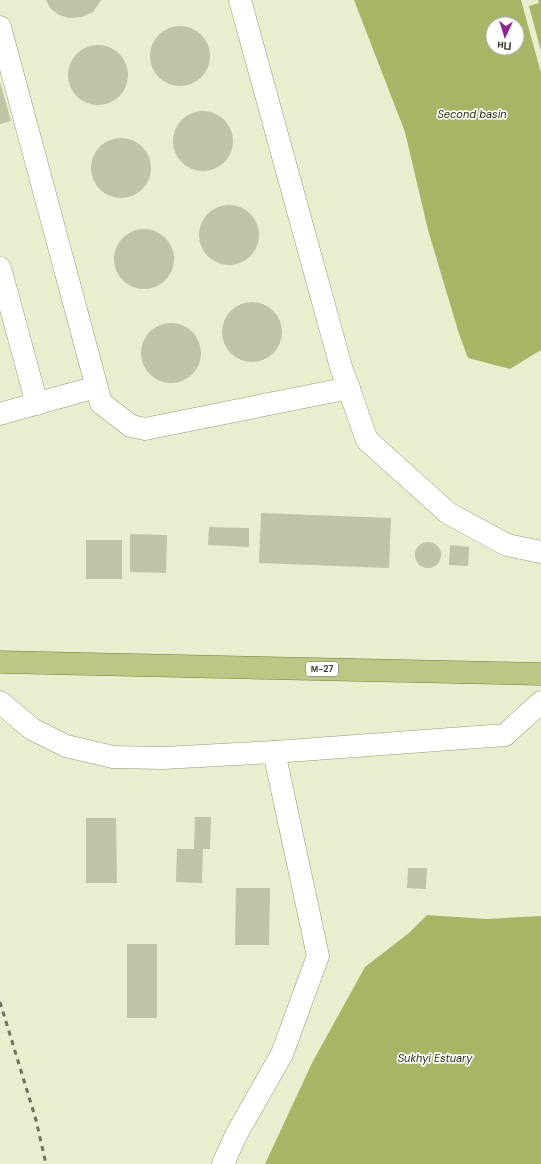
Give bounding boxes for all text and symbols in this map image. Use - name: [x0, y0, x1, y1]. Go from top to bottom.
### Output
- north arrow: [485, 16, 525, 56]
- text: Пн: [497, 38, 512, 53]
- water label: Second basin: [437, 107, 507, 121]
- road number: М-27: [306, 662, 338, 676]
- water label: Sukhyi Estuary: [398, 1051, 473, 1065]

